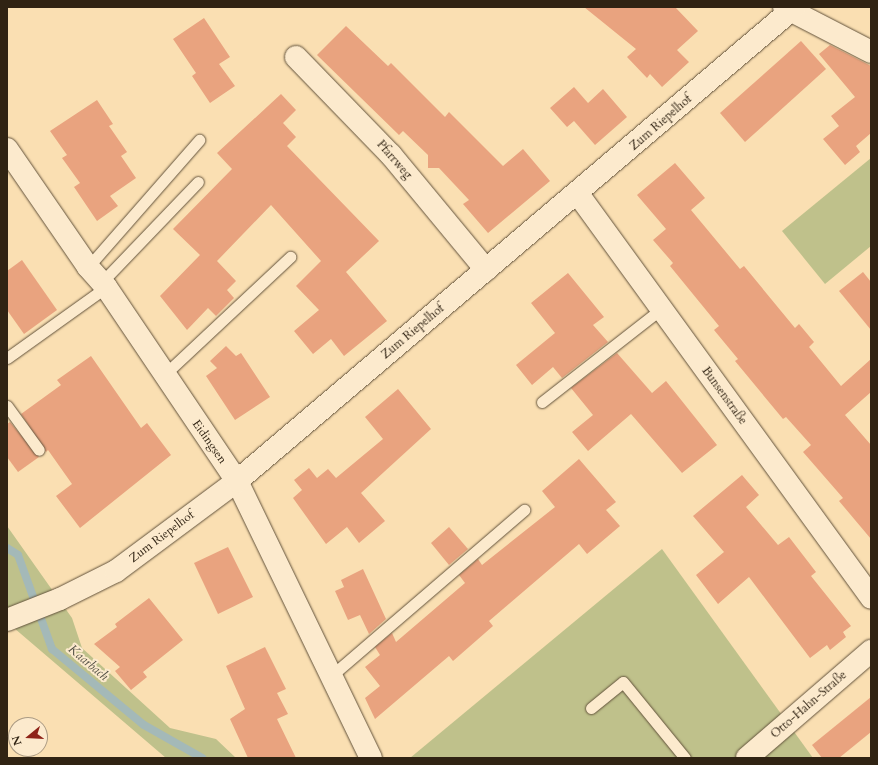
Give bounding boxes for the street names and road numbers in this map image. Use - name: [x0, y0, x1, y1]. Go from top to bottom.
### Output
- street label: Zum Riepelhof: [627, 92, 695, 154]
- street label: Pfarrweg: [373, 138, 415, 182]
- street label: Zum Riepelhof: [379, 302, 447, 362]
- street label: Bunsenstraße: [698, 364, 750, 428]
- street label: Eidingsen: [189, 417, 229, 467]
- street label: Zum Riepelhof: [127, 508, 197, 566]
- street label: Otto-Hahn-Straße: [768, 668, 850, 742]

